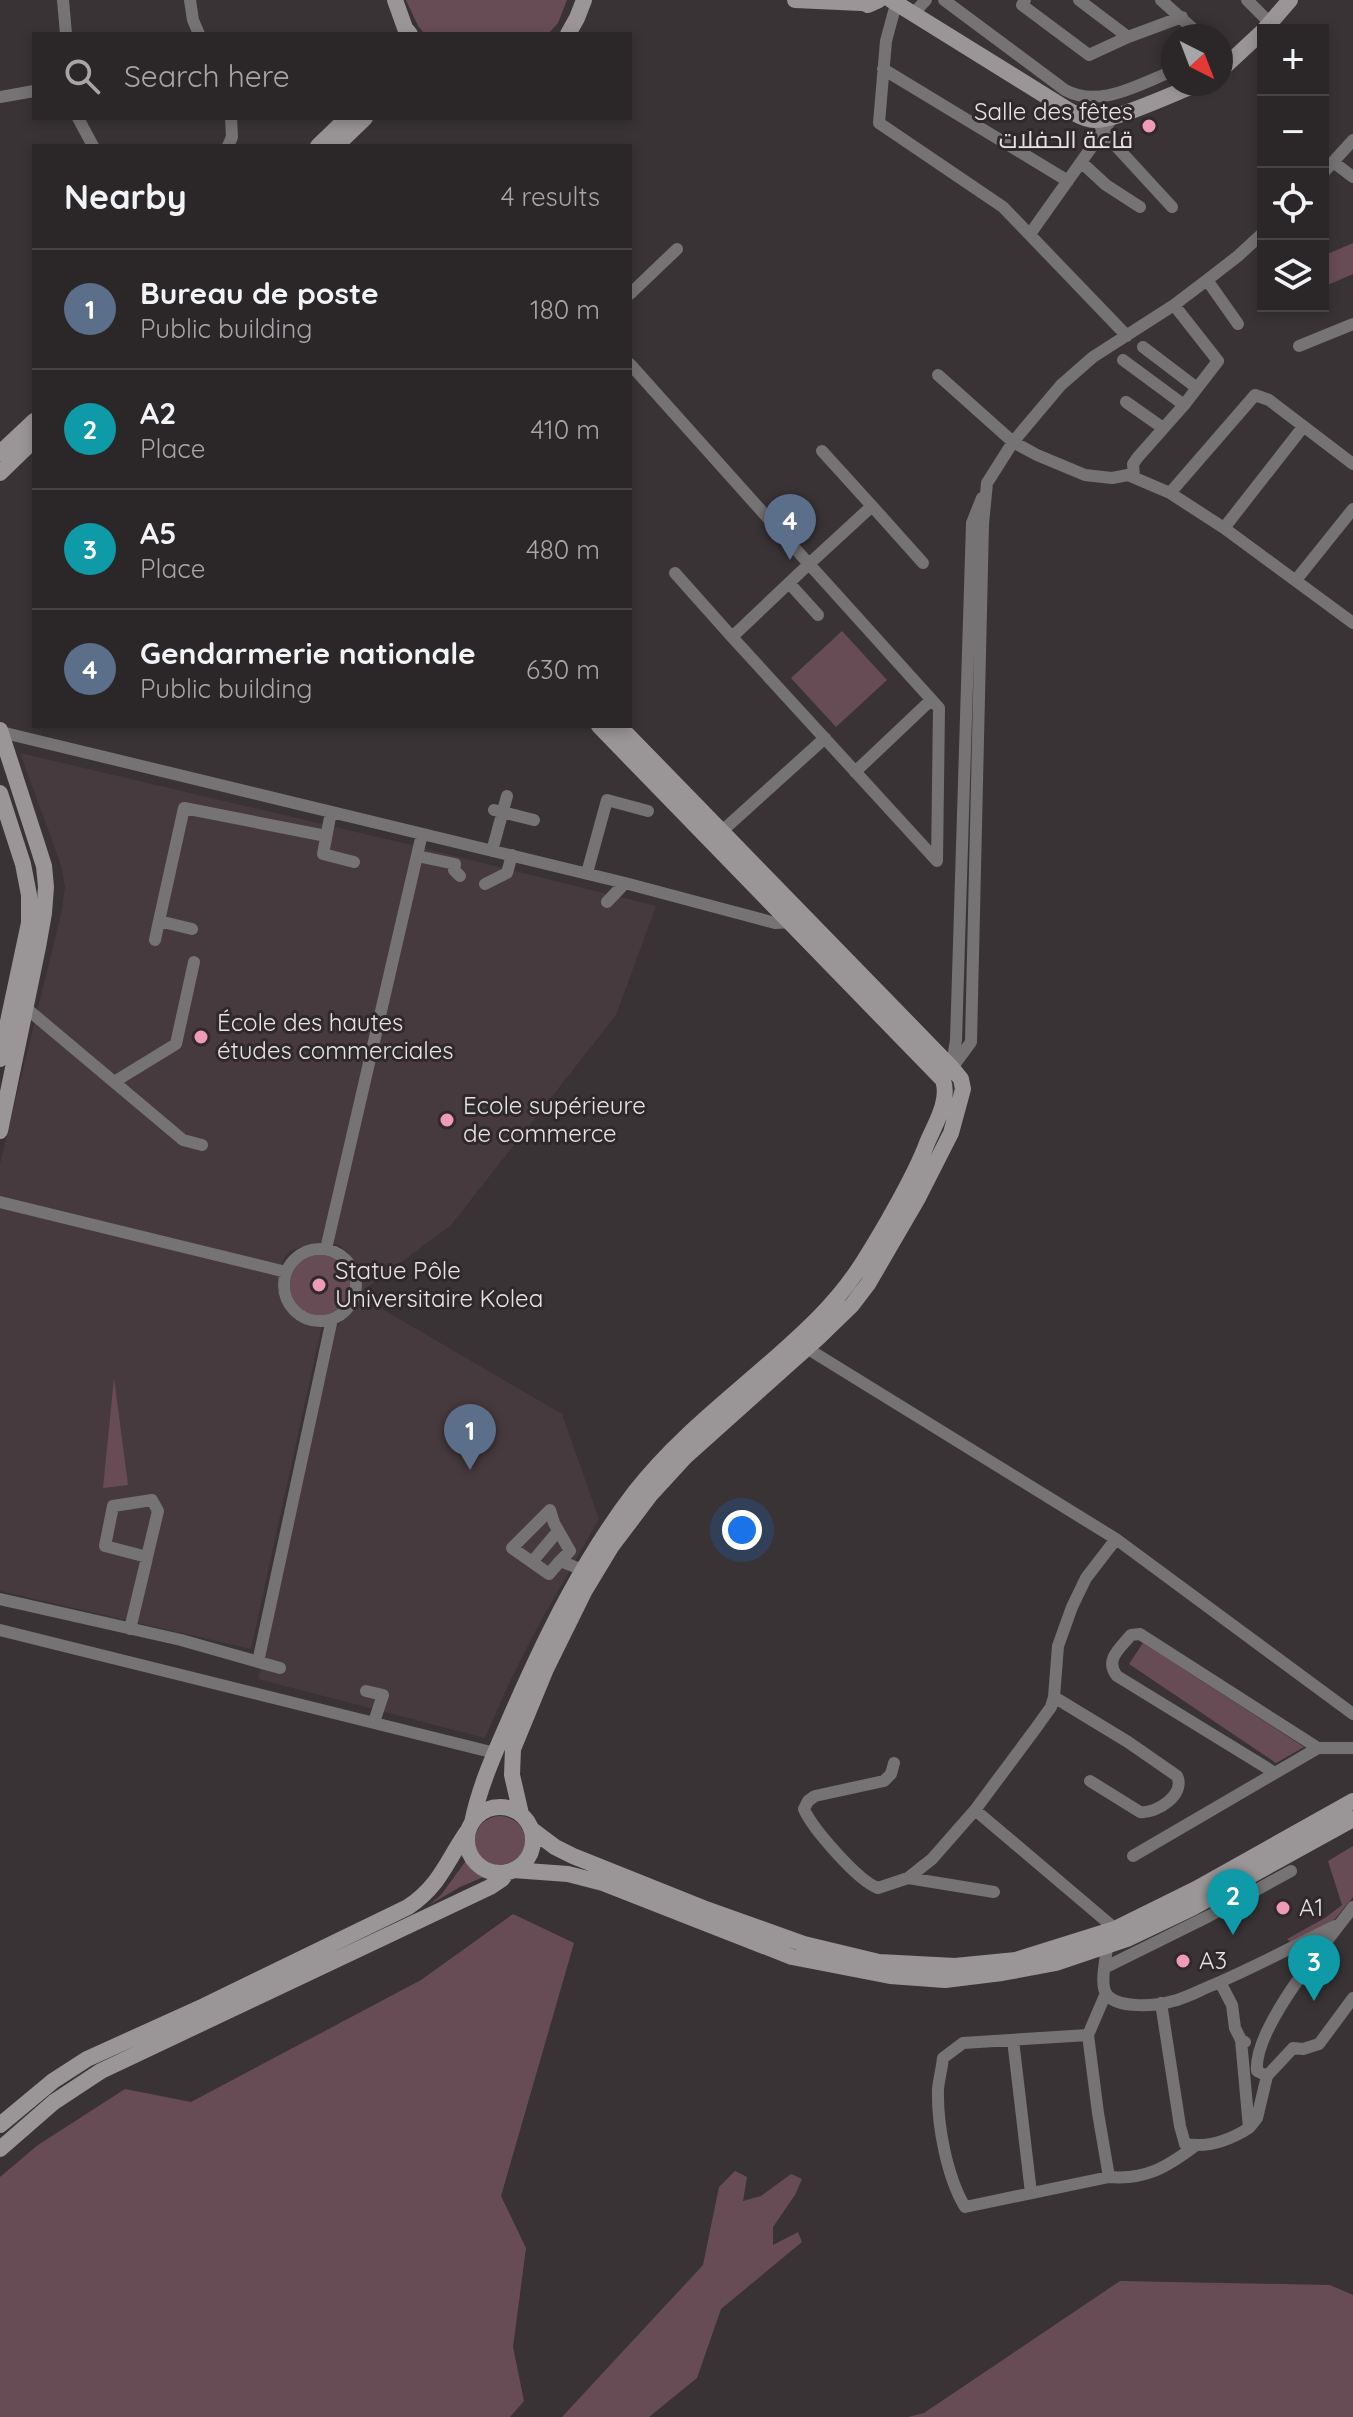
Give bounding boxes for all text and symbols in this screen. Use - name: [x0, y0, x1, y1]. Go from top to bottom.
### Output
- north arrow: [1161, 24, 1233, 96]
- map controls: [1257, 24, 1329, 312]
- button: +: [1257, 24, 1329, 96]
- search box: [32, 32, 632, 120]
- icon: search: [60, 54, 104, 98]
- text: Search here: [124, 57, 290, 95]
- place label: Salle des fêtes قاعة الحفلات: [974, 96, 1133, 154]
- button: −: [1257, 96, 1329, 168]
- marker: Salle des fêtes قاعة الحفلات: [1140, 117, 1158, 135]
- button: locate: [1257, 168, 1329, 240]
- text: Nearby: [64, 175, 187, 218]
- text: 4 results: [501, 180, 600, 213]
- button: layers: [1257, 240, 1329, 312]
- text: Bureau de poste: [140, 274, 379, 312]
- text: 1: [85, 293, 95, 326]
- text: 180 m: [530, 293, 600, 326]
- text: Public building: [140, 312, 312, 345]
- text: A2: [140, 394, 176, 432]
- text: 2: [83, 413, 97, 446]
- text: 410 m: [531, 413, 600, 446]
- text: Place: [140, 432, 205, 465]
- pin: 4: [764, 494, 816, 560]
- text: A5: [140, 514, 176, 552]
- text: 3: [83, 533, 97, 566]
- text: 480 m: [526, 533, 600, 566]
- text: Place: [140, 552, 205, 585]
- text: Gendarmerie nationale: [140, 634, 476, 672]
- text: 4: [82, 653, 98, 686]
- text: 630 m: [526, 653, 600, 686]
- text: Public building: [140, 672, 312, 705]
- place label: École des hautes études commerciales: [217, 1007, 453, 1065]
- marker: École des hautes études commerciales: [192, 1028, 210, 1046]
- place label: Ecole supérieure de commerce: [463, 1090, 646, 1148]
- marker: Ecole supérieure de commerce: [438, 1111, 456, 1129]
- place label: Statue Pôle Universitaire Kolea: [335, 1255, 543, 1313]
- marker: Statue Pôle Universitaire Kolea: [310, 1276, 328, 1294]
- pin: 1: [444, 1404, 496, 1470]
- your location: [722, 1510, 762, 1550]
- pin: 2: [1207, 1869, 1259, 1935]
- place label: A1: [1299, 1892, 1323, 1922]
- marker: A1: [1274, 1899, 1292, 1917]
- pin: 3: [1288, 1935, 1340, 2001]
- place label: A3: [1199, 1945, 1227, 1975]
- marker: A3: [1174, 1952, 1192, 1970]

